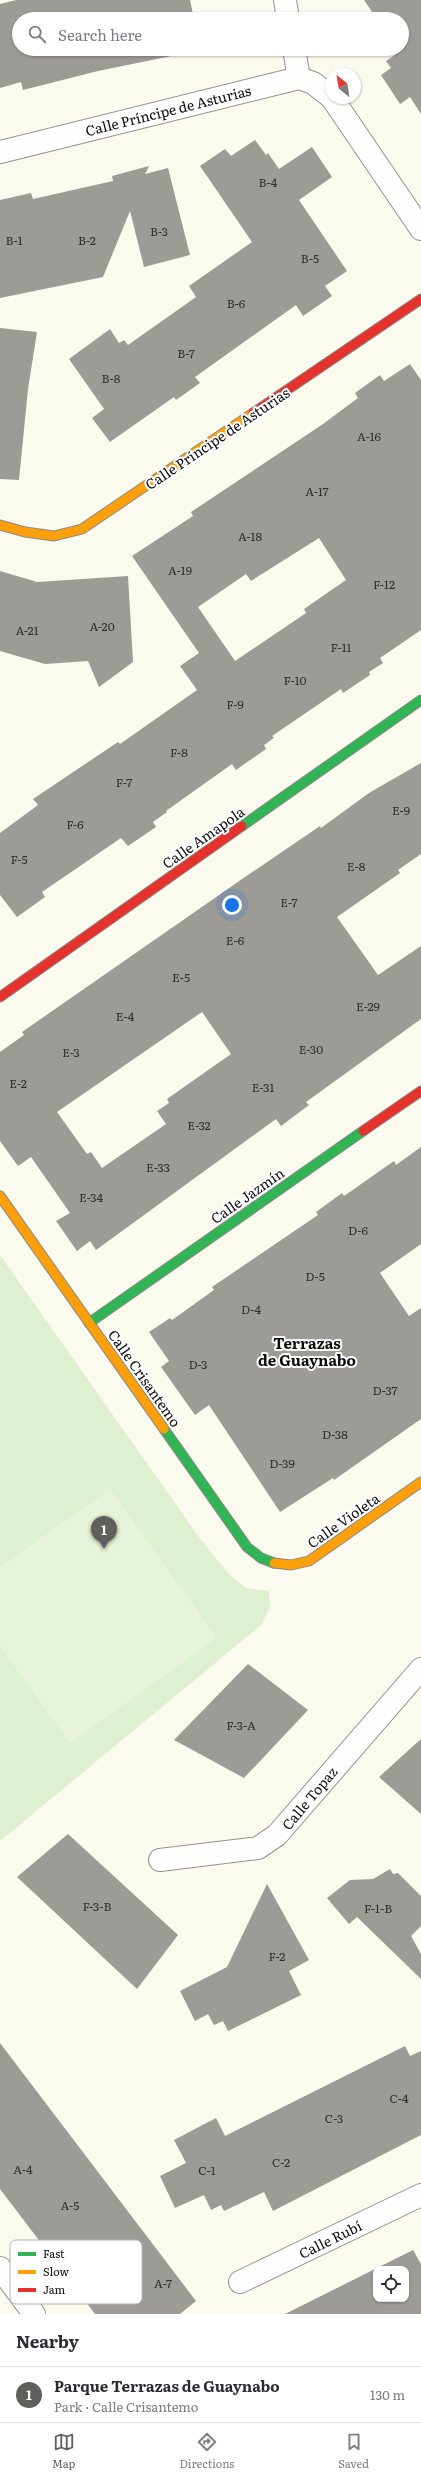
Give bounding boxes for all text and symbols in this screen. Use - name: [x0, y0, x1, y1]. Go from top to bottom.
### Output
- search box: [12, 12, 409, 56]
- icon: search: [26, 23, 48, 45]
- text: Search here: [58, 23, 142, 46]
- north arrow: [325, 68, 361, 104]
- street label: Calle Príncipe de Asturias: [83, 80, 253, 140]
- house number: B-4: [259, 173, 278, 191]
- house number: B-3: [150, 222, 168, 240]
- house number: B-1: [5, 231, 23, 249]
- house number: B-2: [78, 231, 96, 249]
- house number: B-5: [301, 249, 319, 267]
- house number: B-6: [227, 294, 246, 312]
- house number: B-7: [177, 344, 195, 362]
- house number: B-8: [102, 369, 121, 387]
- street label: Calle Príncipe de Asturias: [141, 382, 293, 494]
- house number: A-16: [357, 427, 382, 445]
- house number: A-17: [305, 482, 329, 500]
- house number: A-18: [238, 527, 262, 545]
- house number: A-19: [168, 561, 192, 579]
- house number: F-12: [373, 575, 395, 593]
- house number: A-20: [89, 617, 115, 635]
- house number: A-21: [15, 621, 39, 639]
- house number: F-11: [331, 638, 352, 656]
- house number: F-10: [284, 671, 307, 689]
- house number: F-9: [226, 695, 244, 713]
- house number: F-8: [170, 743, 188, 761]
- house number: F-7: [116, 773, 132, 791]
- street label: Calle Amapola: [158, 801, 249, 873]
- house number: E-9: [392, 801, 410, 819]
- house number: F-6: [66, 815, 84, 833]
- house number: F-5: [10, 850, 28, 868]
- house number: E-8: [347, 857, 366, 875]
- house number: E-7: [280, 893, 298, 911]
- your location: [222, 895, 242, 915]
- house number: E-6: [226, 931, 245, 949]
- house number: E-5: [172, 968, 190, 986]
- house number: E-29: [356, 997, 380, 1015]
- house number: E-4: [116, 1007, 135, 1025]
- house number: E-30: [299, 1040, 323, 1058]
- house number: E-3: [62, 1043, 80, 1061]
- house number: E-2: [9, 1074, 27, 1092]
- house number: E-31: [252, 1078, 274, 1096]
- house number: E-32: [187, 1116, 211, 1134]
- house number: E-33: [146, 1158, 170, 1176]
- street label: Calle Jazmín: [206, 1162, 288, 1228]
- house number: E-34: [79, 1188, 103, 1206]
- house number: D-6: [348, 1221, 368, 1239]
- house number: D-5: [305, 1267, 325, 1285]
- house number: D-4: [241, 1300, 261, 1318]
- street label: Calle Crisantemo: [104, 1325, 186, 1431]
- district label: Terrazas de Guaynabo: [258, 1331, 356, 1371]
- house number: D-3: [188, 1355, 208, 1373]
- house number: D-37: [373, 1381, 397, 1399]
- house number: D-38: [322, 1425, 348, 1443]
- house number: D-39: [269, 1454, 295, 1472]
- street label: Calle Violeta: [303, 1487, 383, 1552]
- pin: 1: [91, 1516, 117, 1549]
- house number: F-3-A: [226, 1716, 256, 1734]
- street label: Calle Topaz: [277, 1762, 342, 1834]
- house number: F-3-B: [82, 1897, 112, 1915]
- house number: F-1-B: [364, 1899, 392, 1917]
- house number: F-2: [269, 1947, 285, 1965]
- house number: C-4: [389, 2089, 409, 2107]
- house number: C-3: [325, 2109, 343, 2127]
- house number: C-2: [272, 2153, 290, 2171]
- house number: A-4: [13, 2160, 33, 2178]
- house number: C-1: [198, 2161, 216, 2179]
- house number: A-5: [61, 2196, 79, 2214]
- street label: Calle Rubí: [295, 2215, 365, 2263]
- legend: [10, 2240, 142, 2304]
- text: Fast: [43, 2245, 65, 2261]
- text: Slow: [43, 2263, 69, 2279]
- map controls: [373, 2266, 409, 2302]
- button: locate: [373, 2266, 409, 2302]
- house number: A-7: [154, 2274, 172, 2292]
- text: Jam: [43, 2281, 66, 2297]
- text: Nearby: [16, 2328, 79, 2353]
- text: Parque Terrazas de Guaynabo: [54, 2374, 280, 2397]
- text: 1: [26, 2385, 32, 2404]
- text: 130 m: [370, 2385, 405, 2404]
- text: Park · Calle Crisantemo: [54, 2397, 198, 2416]
- tab: Map: [52, 2431, 75, 2471]
- tab: Directions: [179, 2431, 234, 2471]
- tab: Saved: [338, 2431, 369, 2471]

